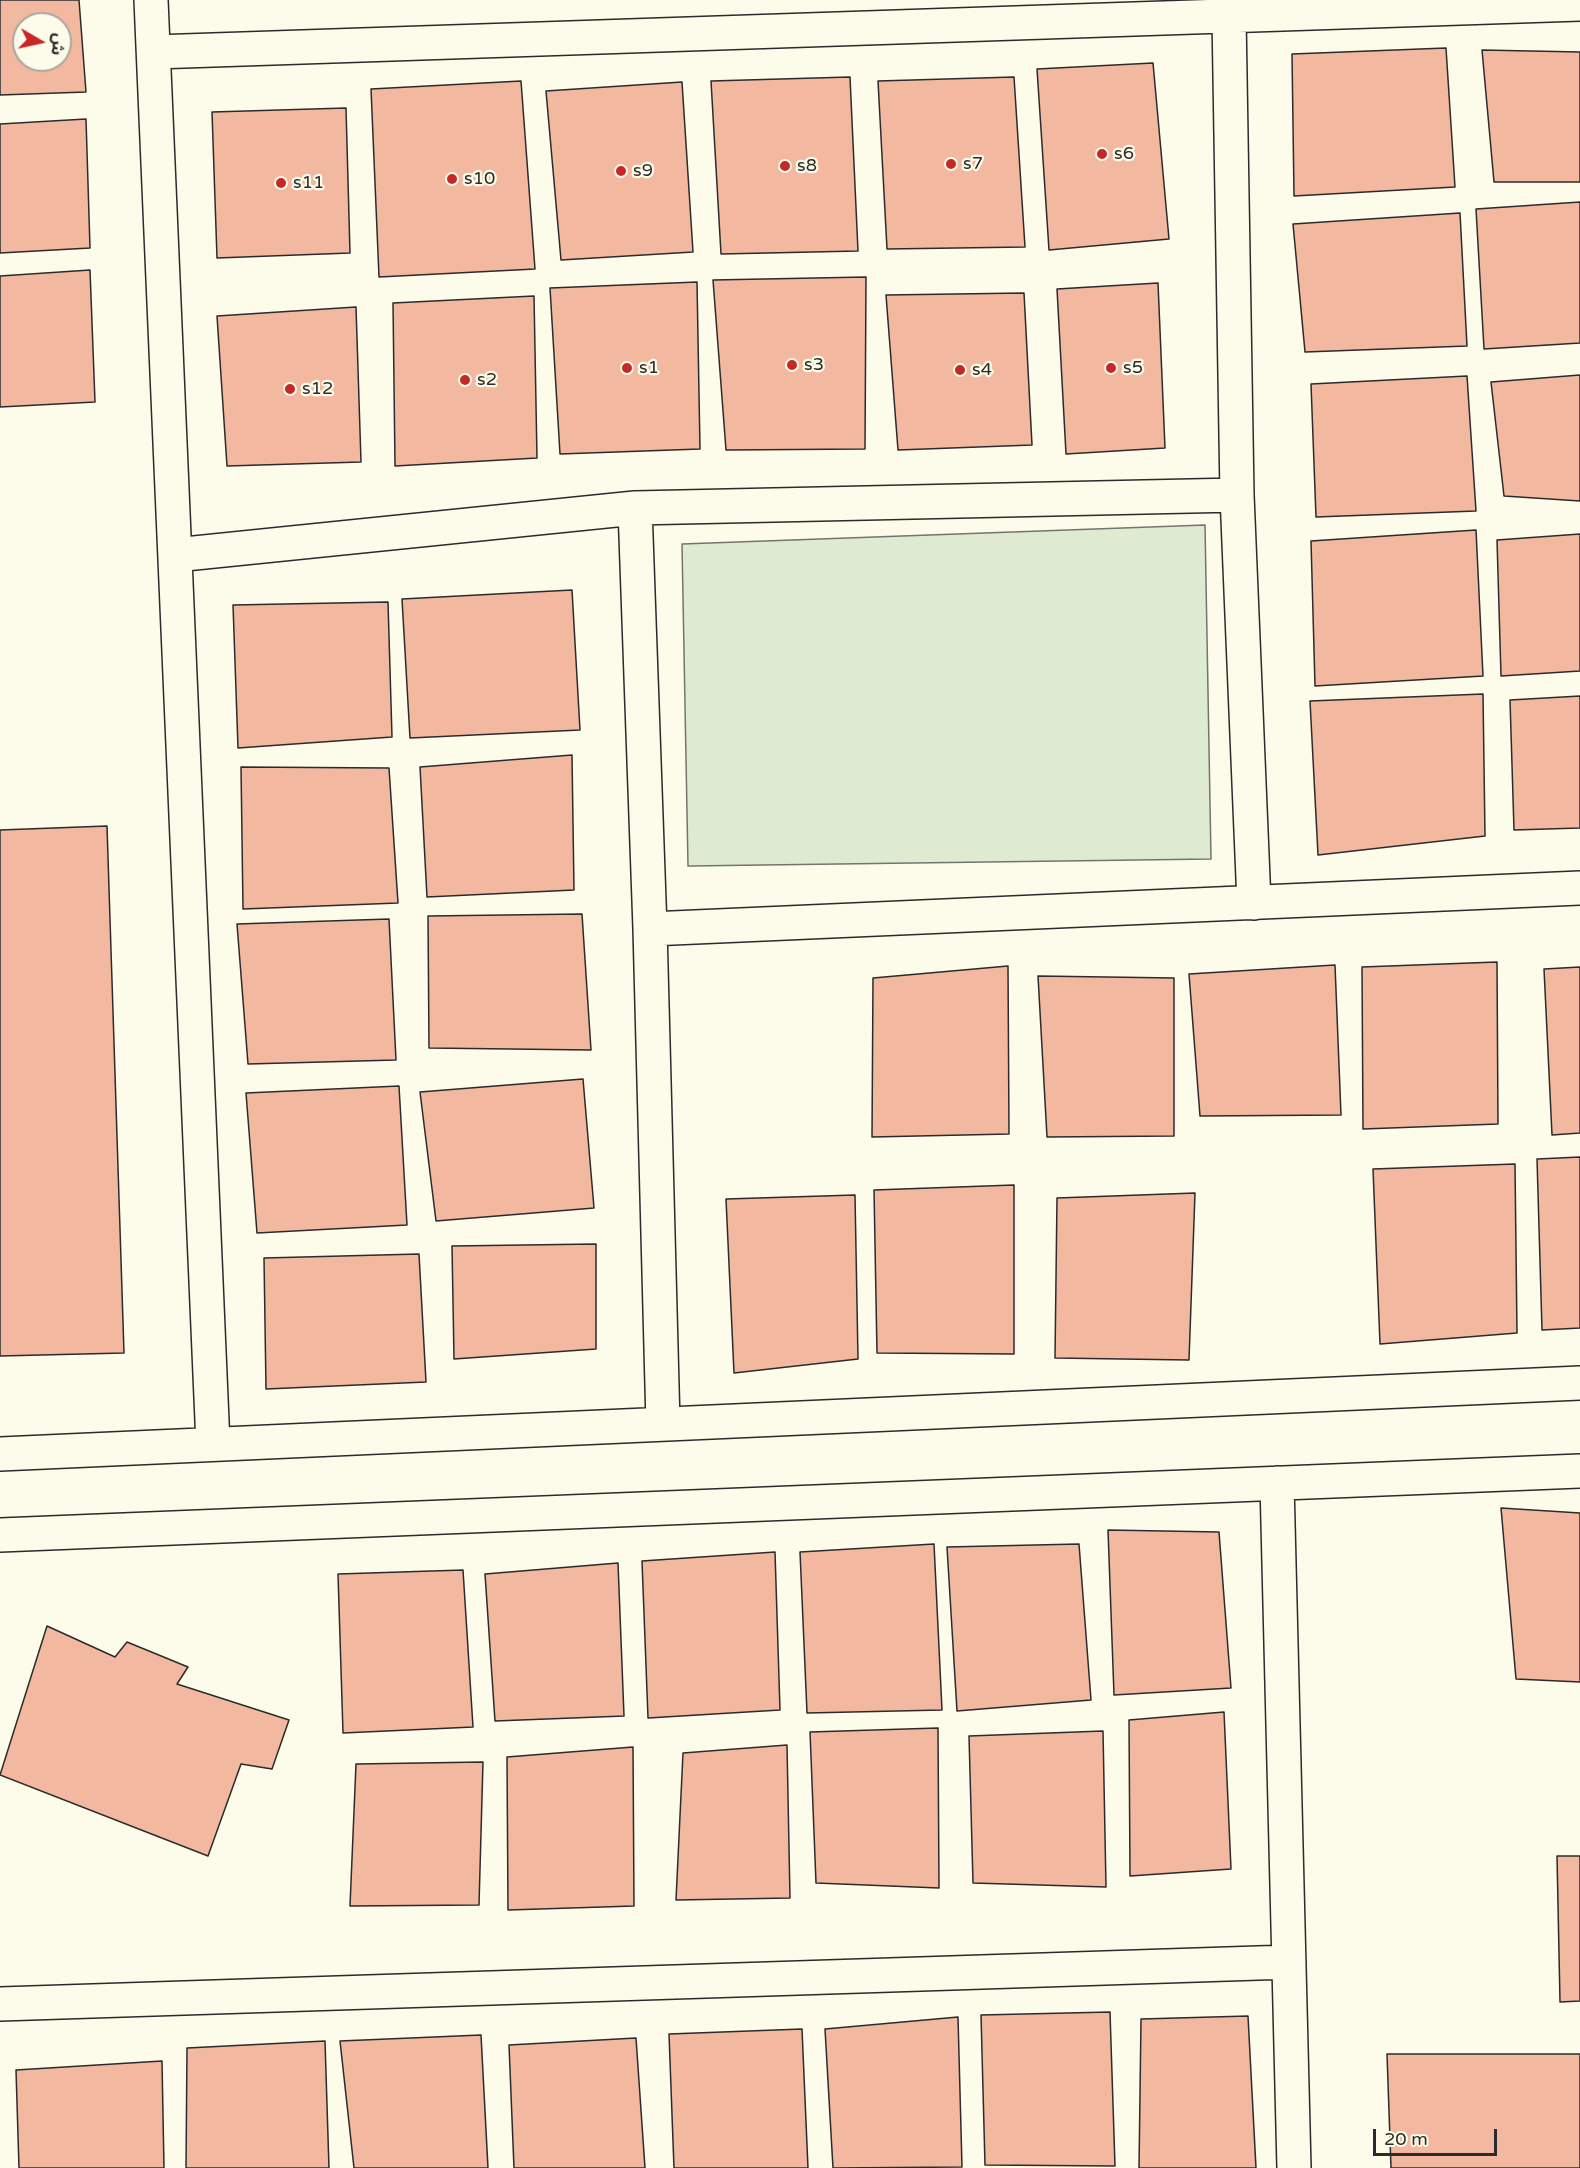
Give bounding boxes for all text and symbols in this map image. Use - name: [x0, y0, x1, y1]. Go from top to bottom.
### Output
- north arrow: [12, 12, 72, 72]
- text: ش: [46, 32, 69, 57]
- place label: s6: [1114, 143, 1134, 165]
- marker: s6: [1095, 147, 1109, 161]
- place label: s7: [963, 153, 983, 175]
- place label: s8: [797, 155, 817, 177]
- marker: s7: [944, 157, 958, 171]
- marker: s8: [778, 159, 792, 173]
- place label: s9: [633, 160, 653, 182]
- marker: s9: [614, 164, 628, 178]
- place label: s10: [464, 168, 495, 190]
- place label: s11: [293, 172, 324, 194]
- marker: s10: [445, 172, 459, 186]
- marker: s11: [274, 176, 288, 190]
- place label: s3: [804, 354, 824, 376]
- place label: s1: [639, 357, 659, 379]
- place label: s5: [1123, 357, 1143, 379]
- marker: s3: [785, 358, 799, 372]
- place label: s4: [972, 359, 992, 381]
- marker: s1: [620, 361, 634, 375]
- marker: s5: [1104, 361, 1118, 375]
- marker: s4: [953, 363, 967, 377]
- place label: s2: [477, 369, 497, 391]
- marker: s2: [458, 373, 472, 387]
- place label: s12: [302, 378, 333, 400]
- marker: s12: [283, 382, 297, 396]
- scale bar: [1376, 2117, 1500, 2155]
- text: 20 m: [1384, 2128, 1428, 2150]

